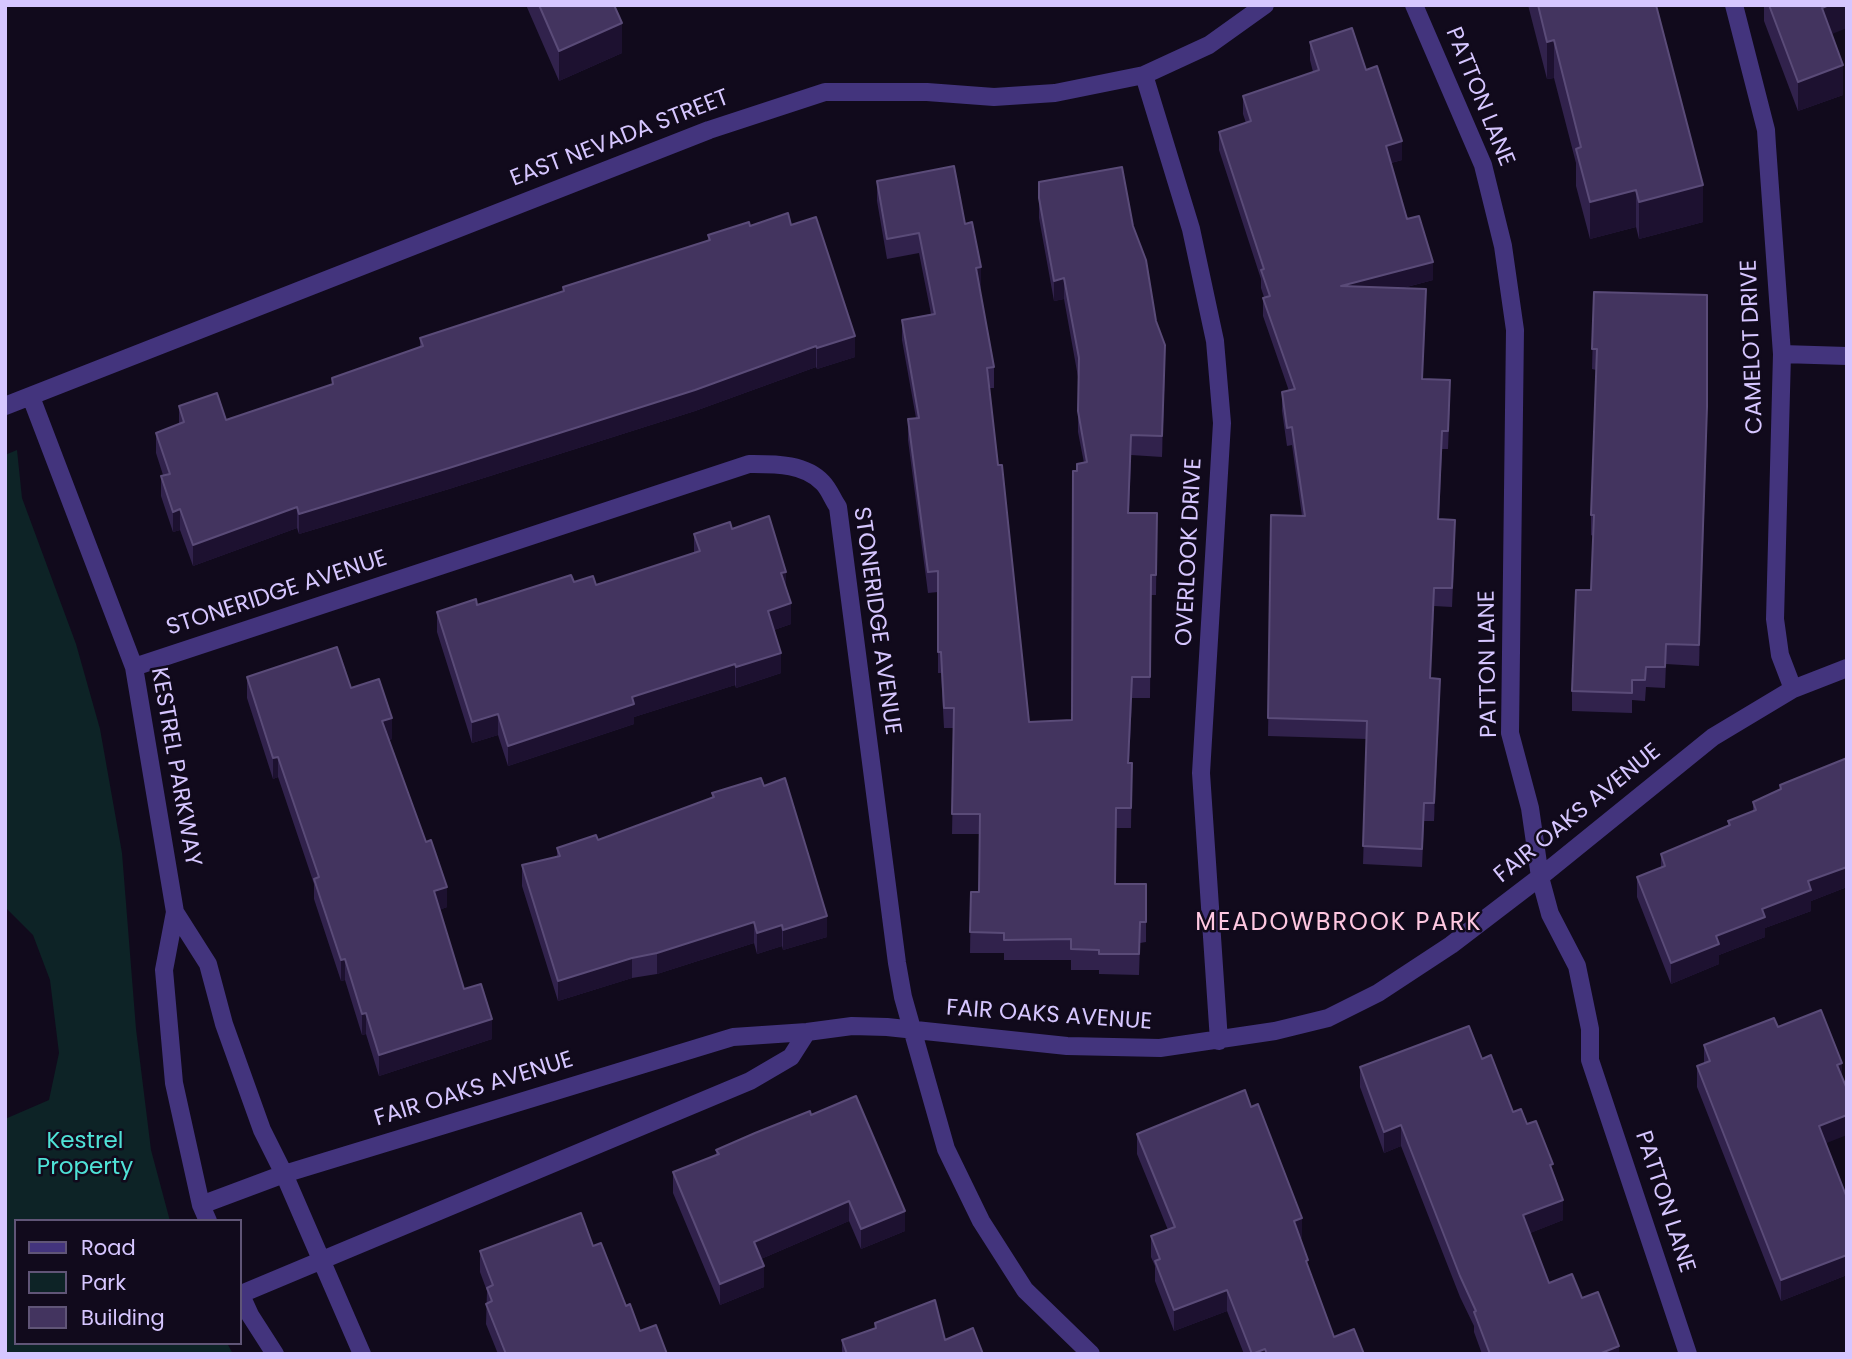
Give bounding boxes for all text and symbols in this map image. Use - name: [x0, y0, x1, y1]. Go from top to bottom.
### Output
- street label: PATTON LANE: [1439, 23, 1519, 171]
- street label: EAST NEVADA STREET: [507, 84, 733, 194]
- street label: CAMELOT DRIVE: [1736, 259, 1770, 435]
- street label: OVERLOOK DRIVE: [1171, 457, 1209, 647]
- street label: STONERIDGE AVENUE: [846, 505, 906, 737]
- street label: STONERIDGE AVENUE: [163, 545, 391, 643]
- street label: PATTON LANE: [1474, 590, 1504, 738]
- street label: KESTREL PARKWAY: [144, 665, 206, 869]
- street label: FAIR OAKS AVENUE: [1489, 738, 1667, 890]
- district label: MEADOWBROOK PARK: [1197, 910, 1481, 938]
- street label: FAIR OAKS AVENUE: [945, 995, 1153, 1037]
- street label: FAIR OAKS AVENUE: [371, 1047, 577, 1133]
- park label: Kestrel Property: [37, 1128, 133, 1182]
- street label: PATTON LANE: [1628, 1128, 1700, 1276]
- legend: [14, 1219, 242, 1345]
- text: Road: [81, 1233, 136, 1262]
- text: Park: [81, 1268, 126, 1297]
- text: Building: [81, 1303, 165, 1332]

